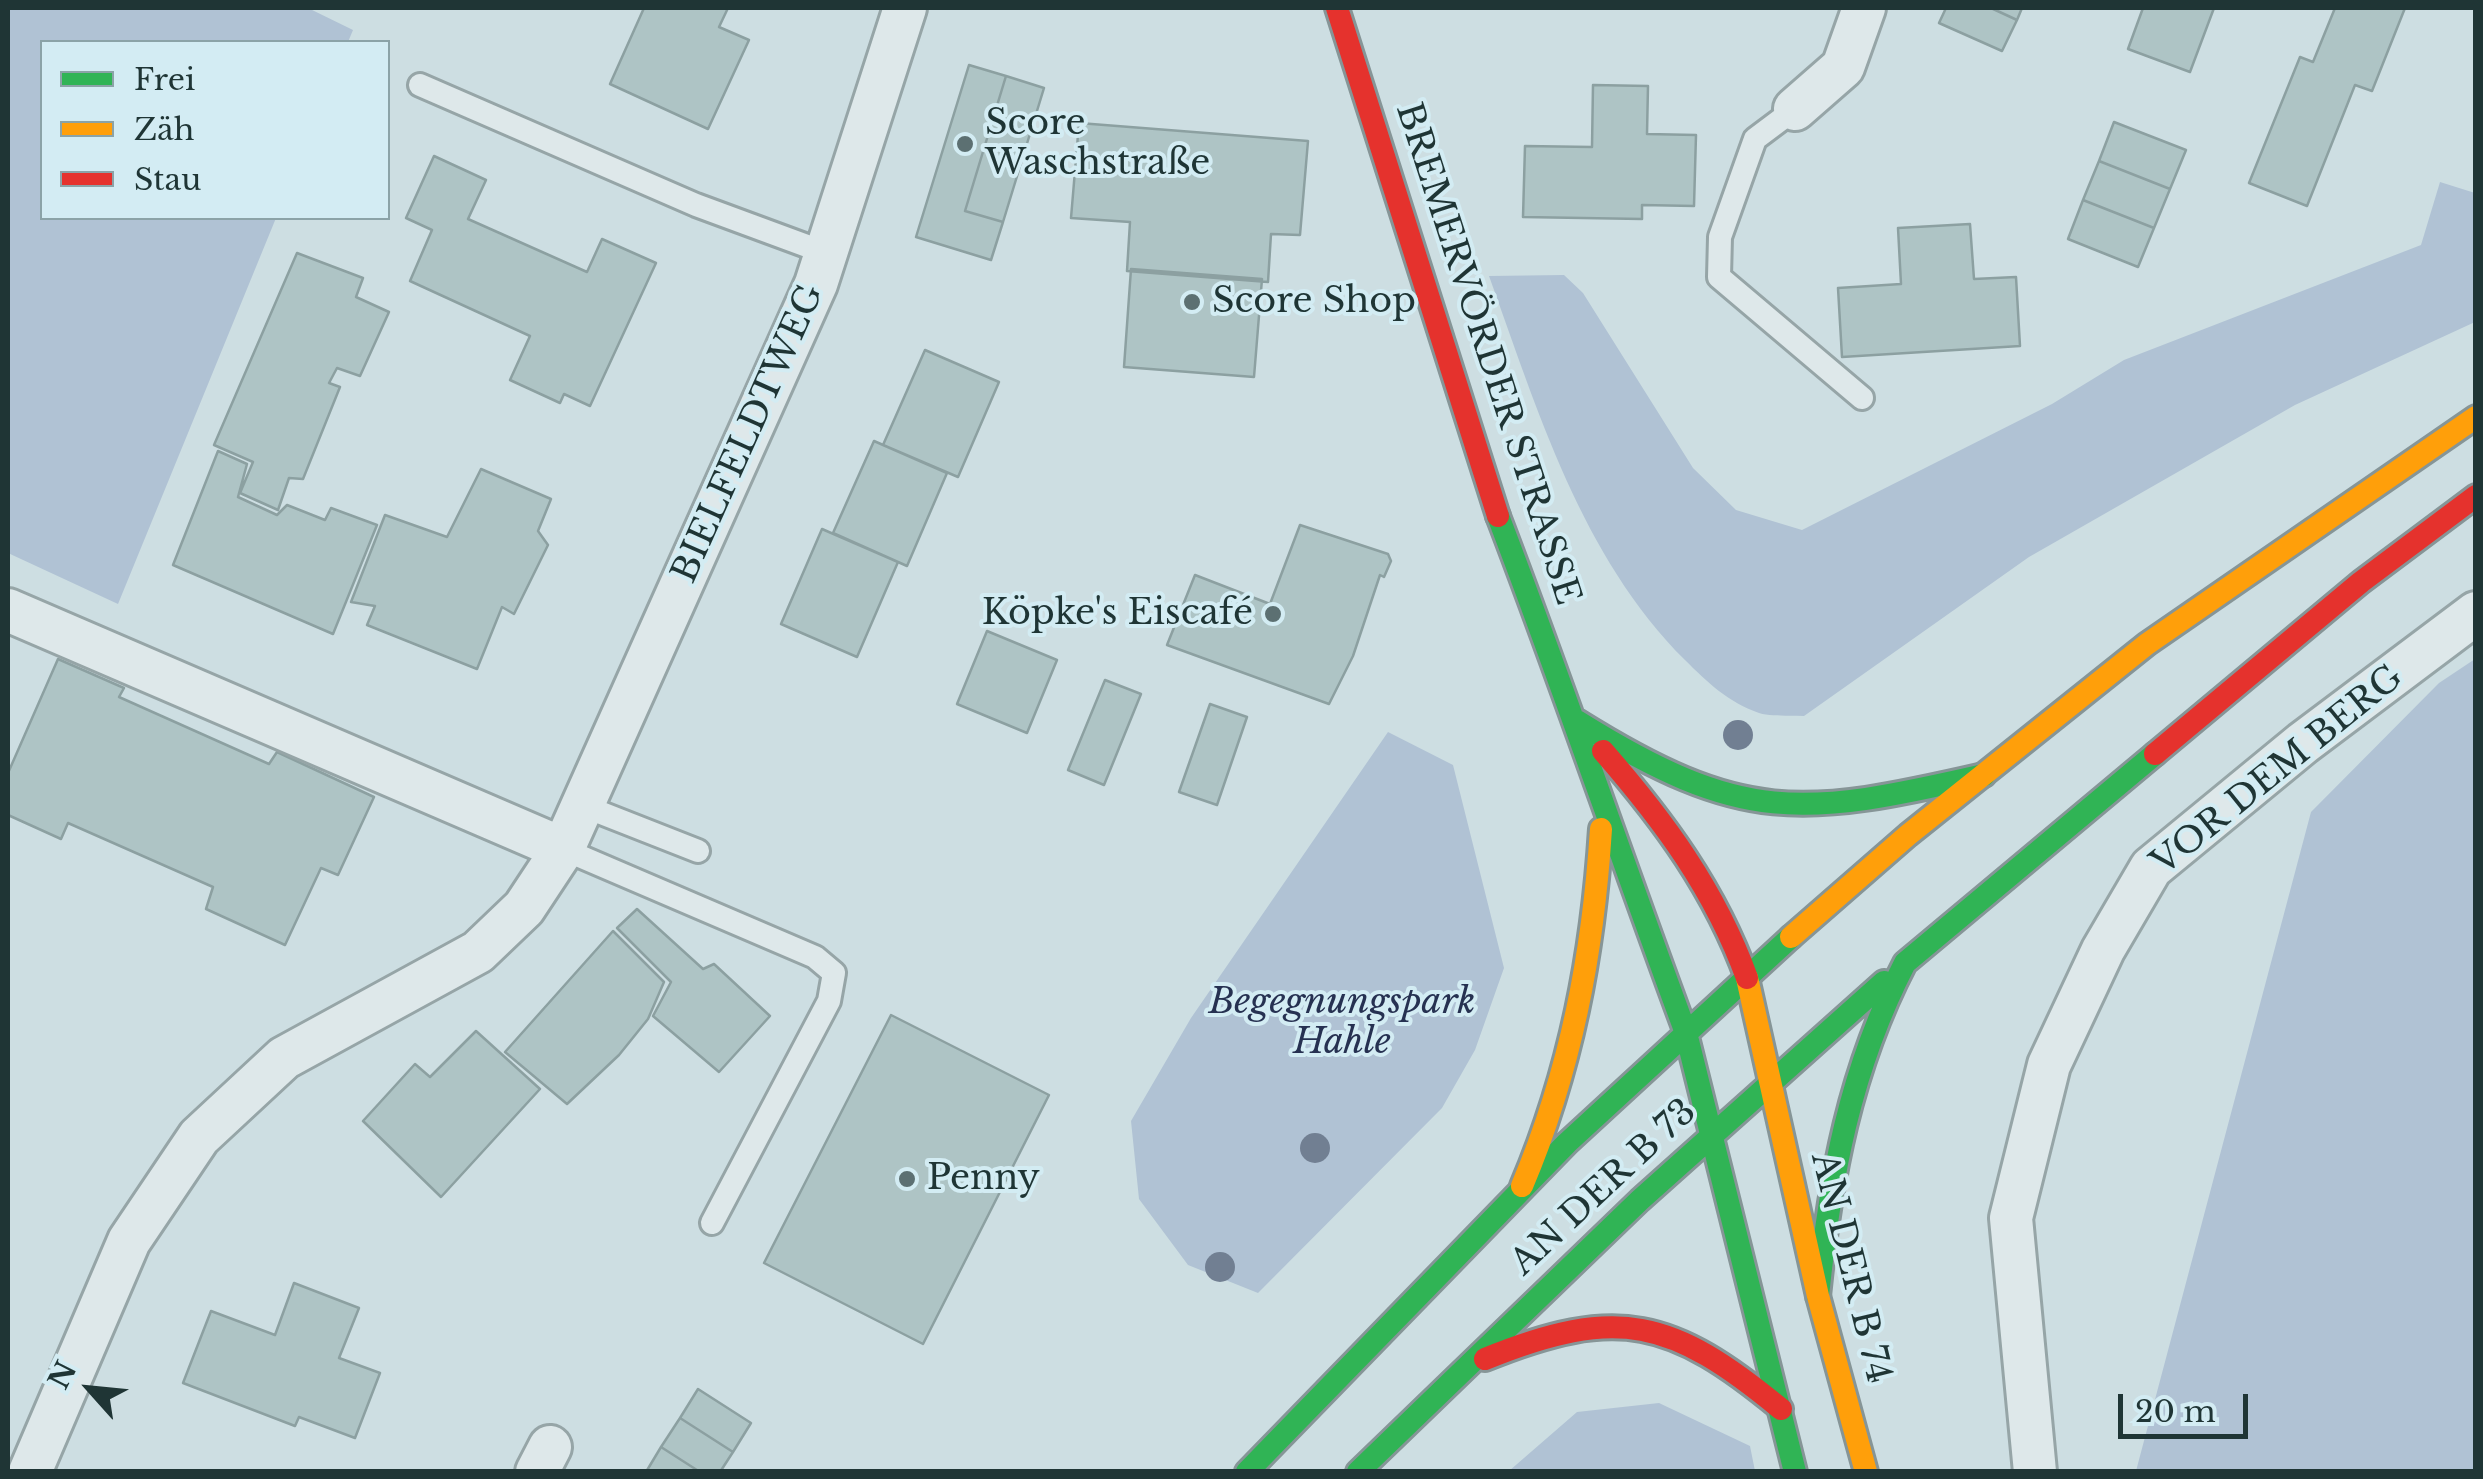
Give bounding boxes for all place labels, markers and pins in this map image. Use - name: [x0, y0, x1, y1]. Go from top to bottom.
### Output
- place label: Score Waschstraße: [985, 103, 1210, 185]
- marker: Score Waschstraße: [954, 133, 976, 155]
- place label: Score Shop: [1212, 281, 1416, 323]
- marker: Score Shop: [1181, 291, 1203, 313]
- place label: Köpke's Eiscafé: [982, 593, 1253, 635]
- marker: Köpke's Eiscafé: [1262, 603, 1284, 625]
- place label: Penny: [927, 1158, 1040, 1200]
- marker: Penny: [896, 1168, 918, 1190]

